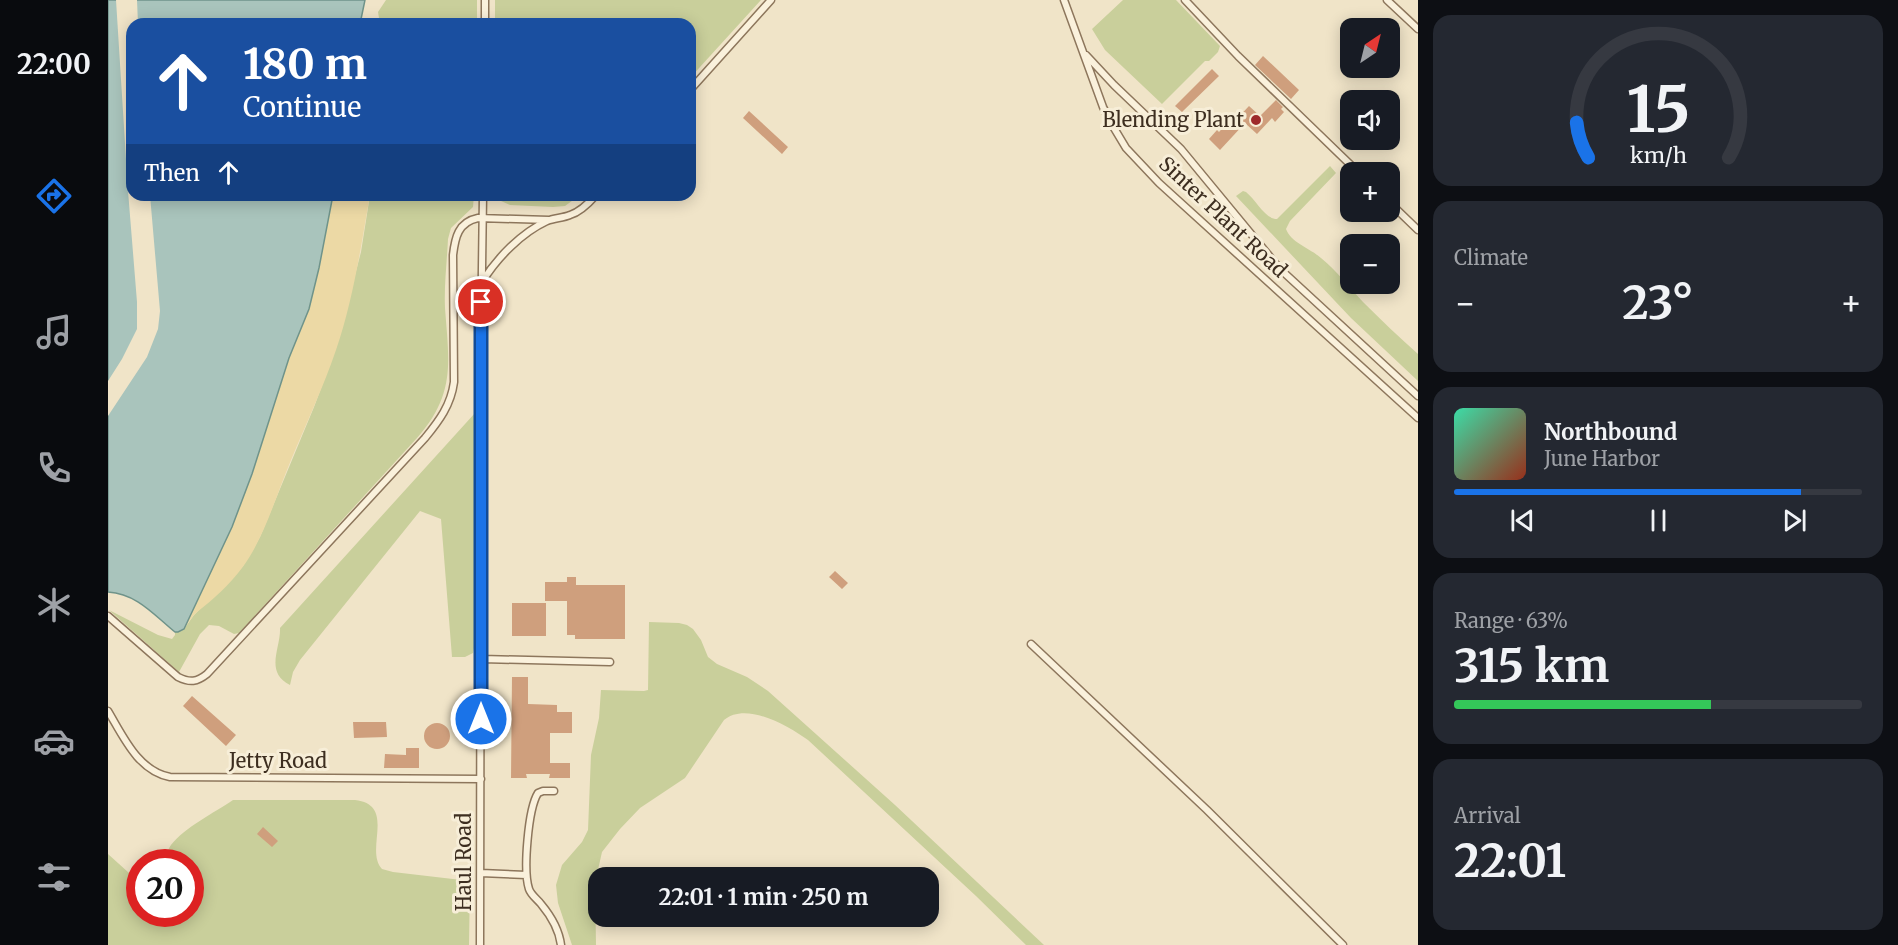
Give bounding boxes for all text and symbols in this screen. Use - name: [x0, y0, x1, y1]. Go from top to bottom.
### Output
- north arrow: [1340, 18, 1400, 78]
- map controls: [1340, 18, 1400, 294]
- text: 180 m: [243, 38, 367, 90]
- icon: ahead: [144, 42, 222, 120]
- text: 22:00: [17, 47, 91, 81]
- text: 15: [1626, 71, 1690, 149]
- text: Continue: [243, 90, 361, 124]
- button: sound: [1340, 90, 1400, 150]
- place label: Blending Plant: [1102, 107, 1244, 132]
- marker: Blending Plant: [1249, 113, 1263, 127]
- text: km/h: [1630, 142, 1686, 169]
- street label: Sinter Plant Road: [1154, 151, 1293, 282]
- icon: ahead: [212, 156, 245, 189]
- text: Then: [144, 159, 200, 187]
- button: +: [1340, 162, 1400, 222]
- icon: directions: [33, 175, 75, 217]
- button: −: [1340, 234, 1400, 294]
- text: Climate: [1454, 245, 1528, 270]
- text: 23°: [1622, 275, 1694, 331]
- pin: [455, 276, 506, 327]
- text: −: [1454, 283, 1476, 324]
- text: +: [1840, 283, 1862, 324]
- icon: arrive: [464, 285, 497, 318]
- icon: music: [33, 311, 75, 353]
- text: Northbound: [1544, 418, 1677, 446]
- text: June Harbor: [1544, 446, 1660, 471]
- icon: phone: [33, 447, 75, 489]
- icon: previous: [1506, 504, 1539, 537]
- icon: pause: [1642, 504, 1675, 537]
- icon: next: [1778, 504, 1811, 537]
- icon: climate: [33, 584, 75, 626]
- text: Range · 63%: [1454, 608, 1568, 633]
- text: 315 km: [1454, 638, 1609, 694]
- position arrow: [449, 687, 513, 751]
- icon: car: [33, 720, 75, 762]
- street label: Jetty Road: [228, 748, 327, 773]
- text: Arrival: [1454, 803, 1521, 828]
- street label: Haul Road: [451, 813, 476, 911]
- text: 22:01: [1454, 833, 1566, 889]
- speed limit sign: 20: [126, 849, 204, 927]
- icon: filters: [33, 856, 75, 898]
- text: 22:01 · 1 min · 250 m: [659, 883, 868, 911]

